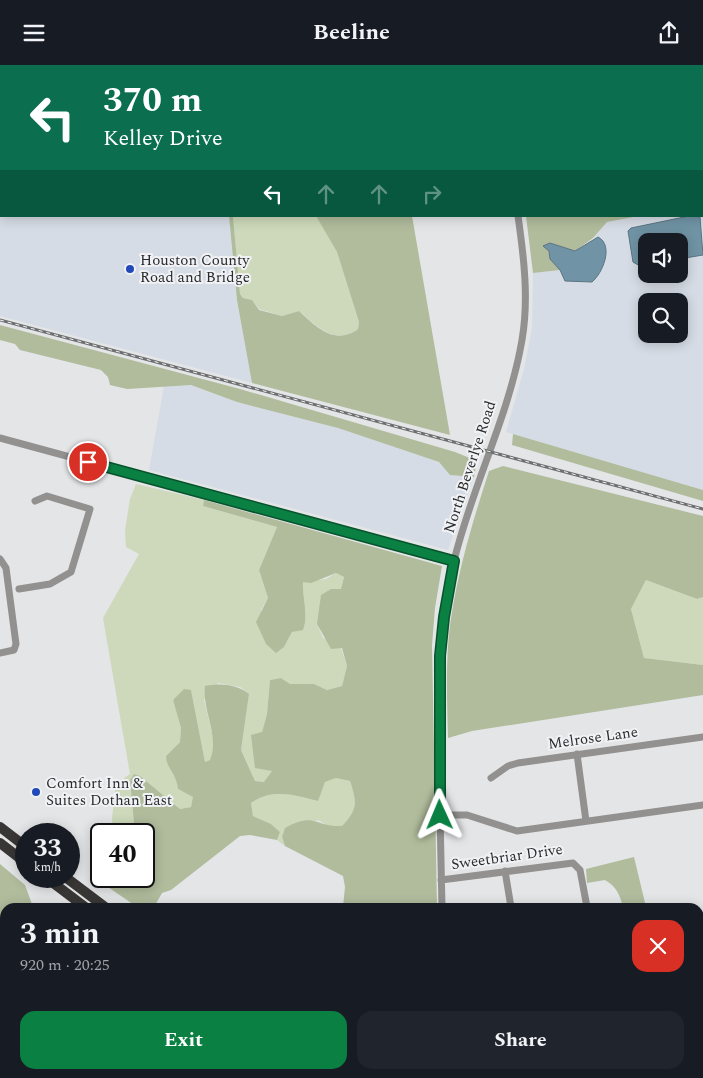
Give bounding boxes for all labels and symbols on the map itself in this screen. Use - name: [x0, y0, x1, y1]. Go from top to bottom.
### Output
- place label: Houston County Road and Bridge: [140, 249, 250, 289]
- marker: Houston County Road and Bridge: [124, 263, 136, 275]
- street label: North Beverlye Road: [438, 398, 502, 536]
- pin: [67, 441, 109, 483]
- street label: Melrose Lane: [547, 720, 639, 756]
- place label: Comfort Inn & Suites Dothan East: [46, 772, 172, 812]
- marker: Comfort Inn & Suites Dothan East: [30, 786, 42, 798]
- position arrow: [413, 788, 465, 840]
- speed limit sign: 40: [90, 823, 155, 888]
- street label: Sweetbriar Drive: [450, 838, 564, 876]

